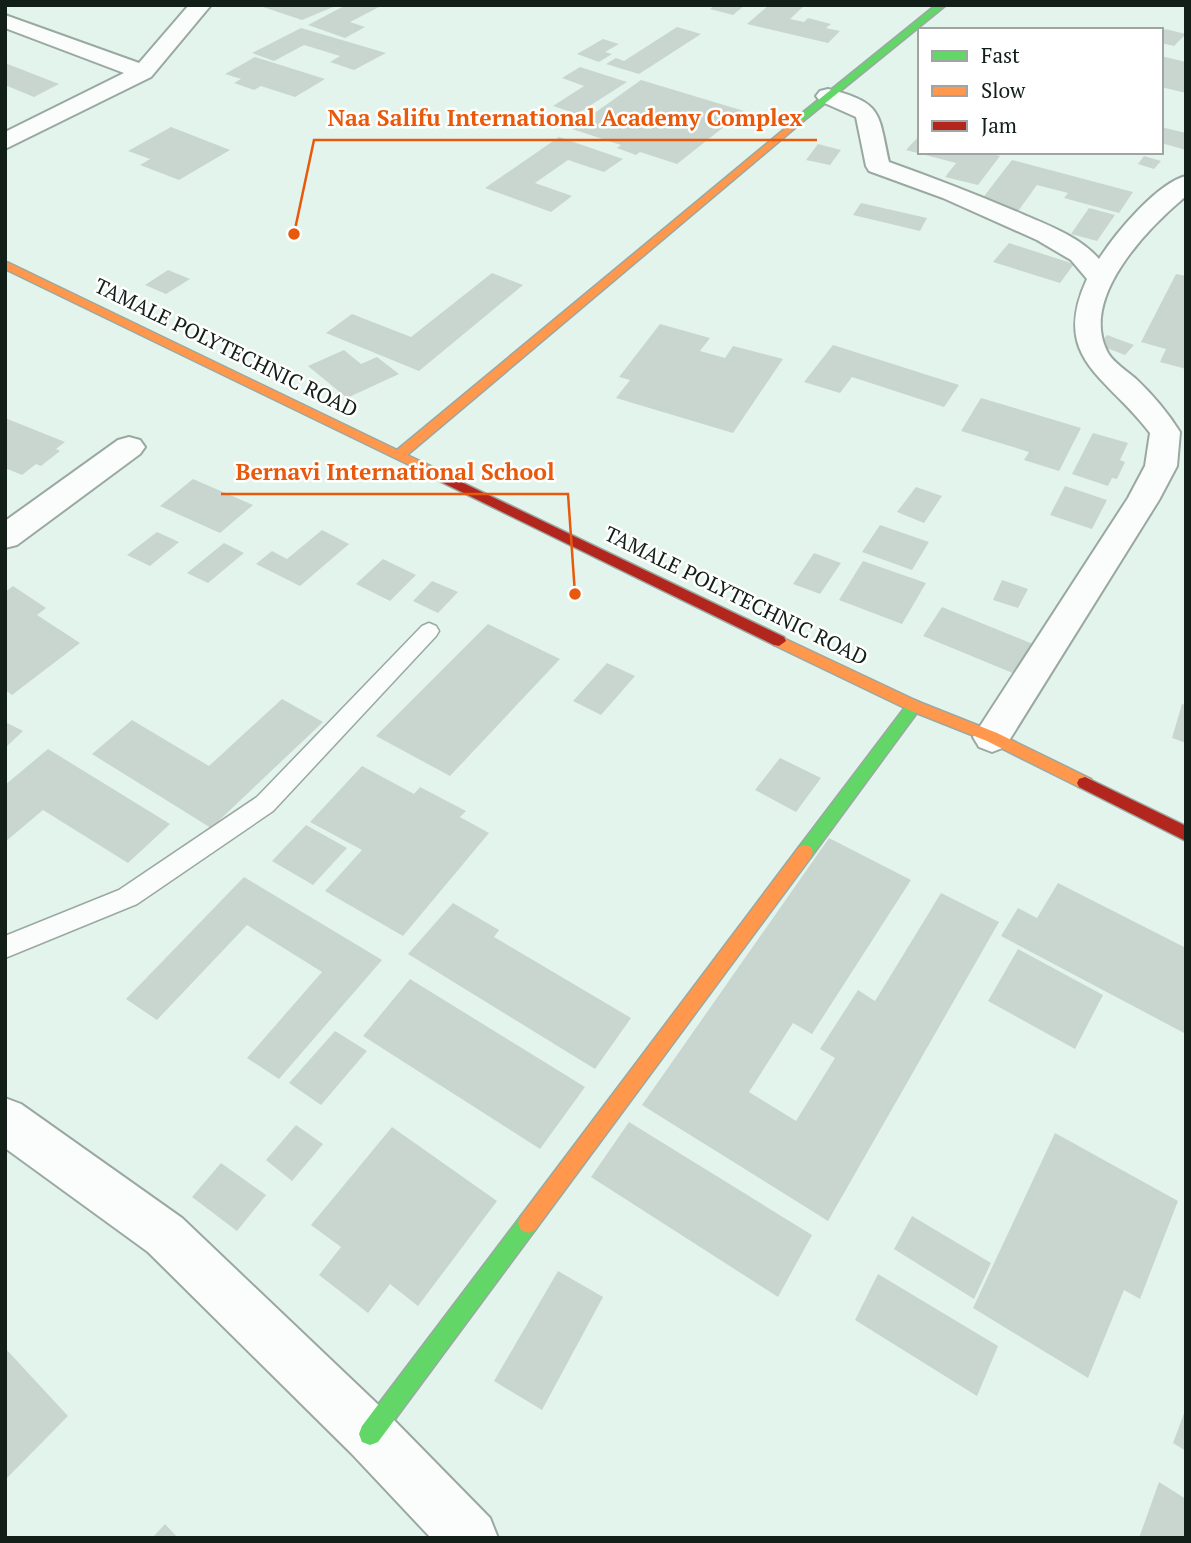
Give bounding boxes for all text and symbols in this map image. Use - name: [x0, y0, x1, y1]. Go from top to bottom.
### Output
- legend: [918, 28, 1163, 154]
- text: Fast: [981, 41, 1020, 69]
- text: Slow: [981, 76, 1026, 104]
- callout: Naa Salifu International Academy Complex: [314, 96, 817, 140]
- text: Naa Salifu International Academy Complex: [328, 102, 803, 133]
- text: Jam: [981, 111, 1017, 139]
- street label: TAMALE POLYTECHNIC ROAD: [90, 271, 363, 423]
- callout: Bernavi International School: [221, 450, 568, 494]
- text: Bernavi International School: [235, 456, 555, 487]
- street label: TAMALE POLYTECHNIC ROAD: [600, 519, 873, 671]

